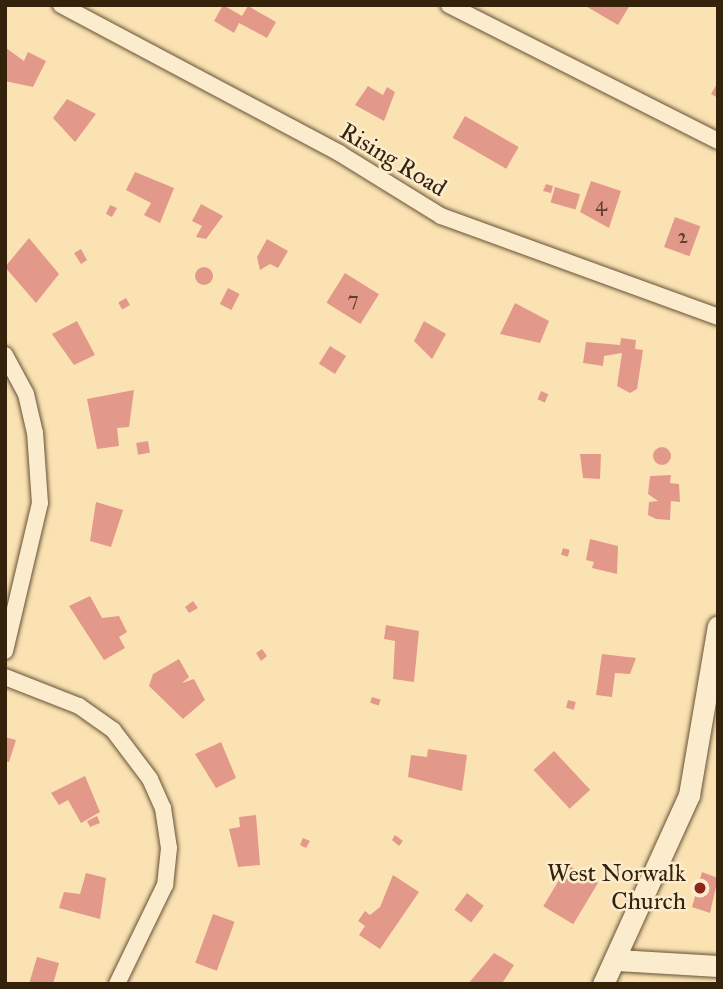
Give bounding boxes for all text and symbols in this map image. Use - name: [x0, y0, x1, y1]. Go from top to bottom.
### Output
- street label: Rising Road: [334, 117, 452, 203]
- house number: 4: [595, 191, 607, 217]
- house number: 2: [678, 223, 688, 249]
- house number: 7: [347, 286, 359, 312]
- place label: West Norwalk Church: [547, 860, 686, 916]
- marker: West Norwalk Church: [692, 880, 708, 896]

